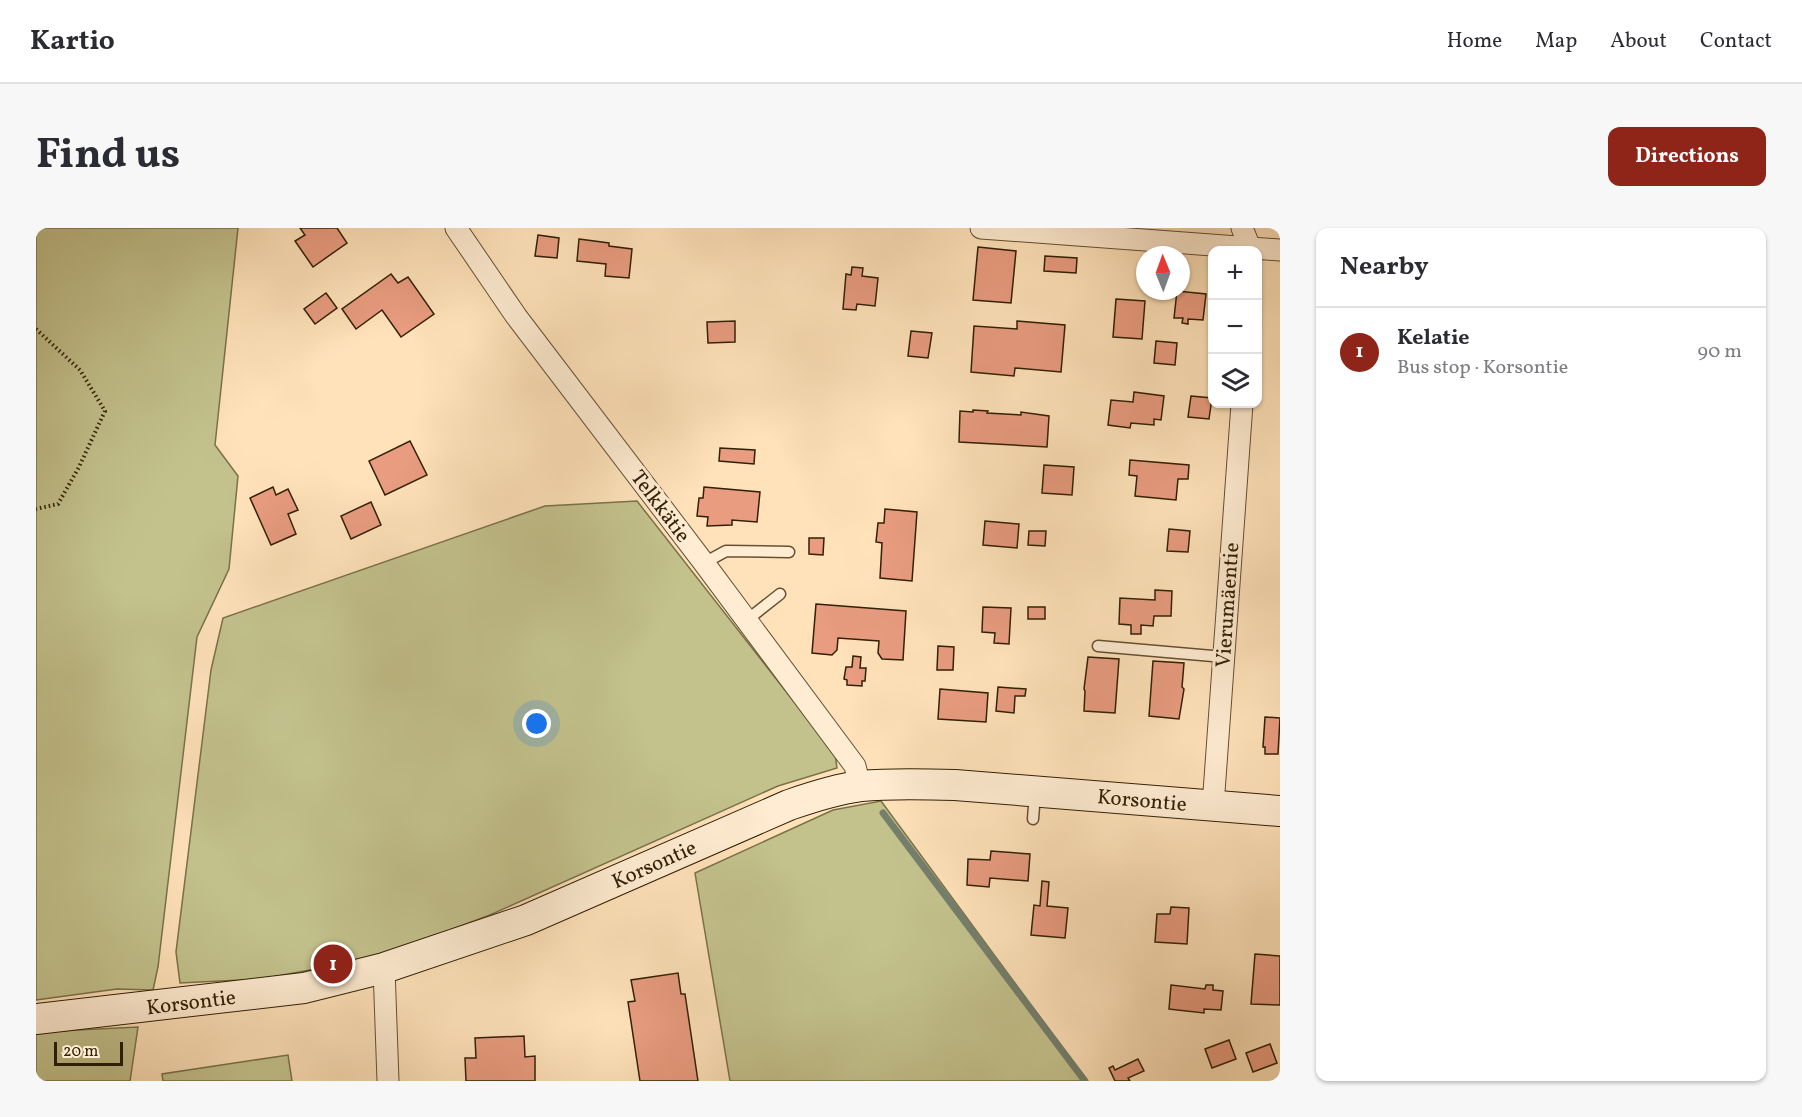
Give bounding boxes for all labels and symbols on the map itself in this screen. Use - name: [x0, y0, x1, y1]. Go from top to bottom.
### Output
- north arrow: [1136, 246, 1190, 300]
- street label: Telkkätie: [623, 465, 697, 549]
- street label: Vierumäentie: [1210, 541, 1247, 669]
- your location: [522, 709, 551, 738]
- street label: Korsontie: [1096, 783, 1188, 820]
- street label: Korsontie: [608, 834, 702, 897]
- pin: 1: [314, 942, 352, 986]
- street label: Korsontie: [145, 984, 238, 1023]
- scale bar: [54, 1039, 123, 1066]

